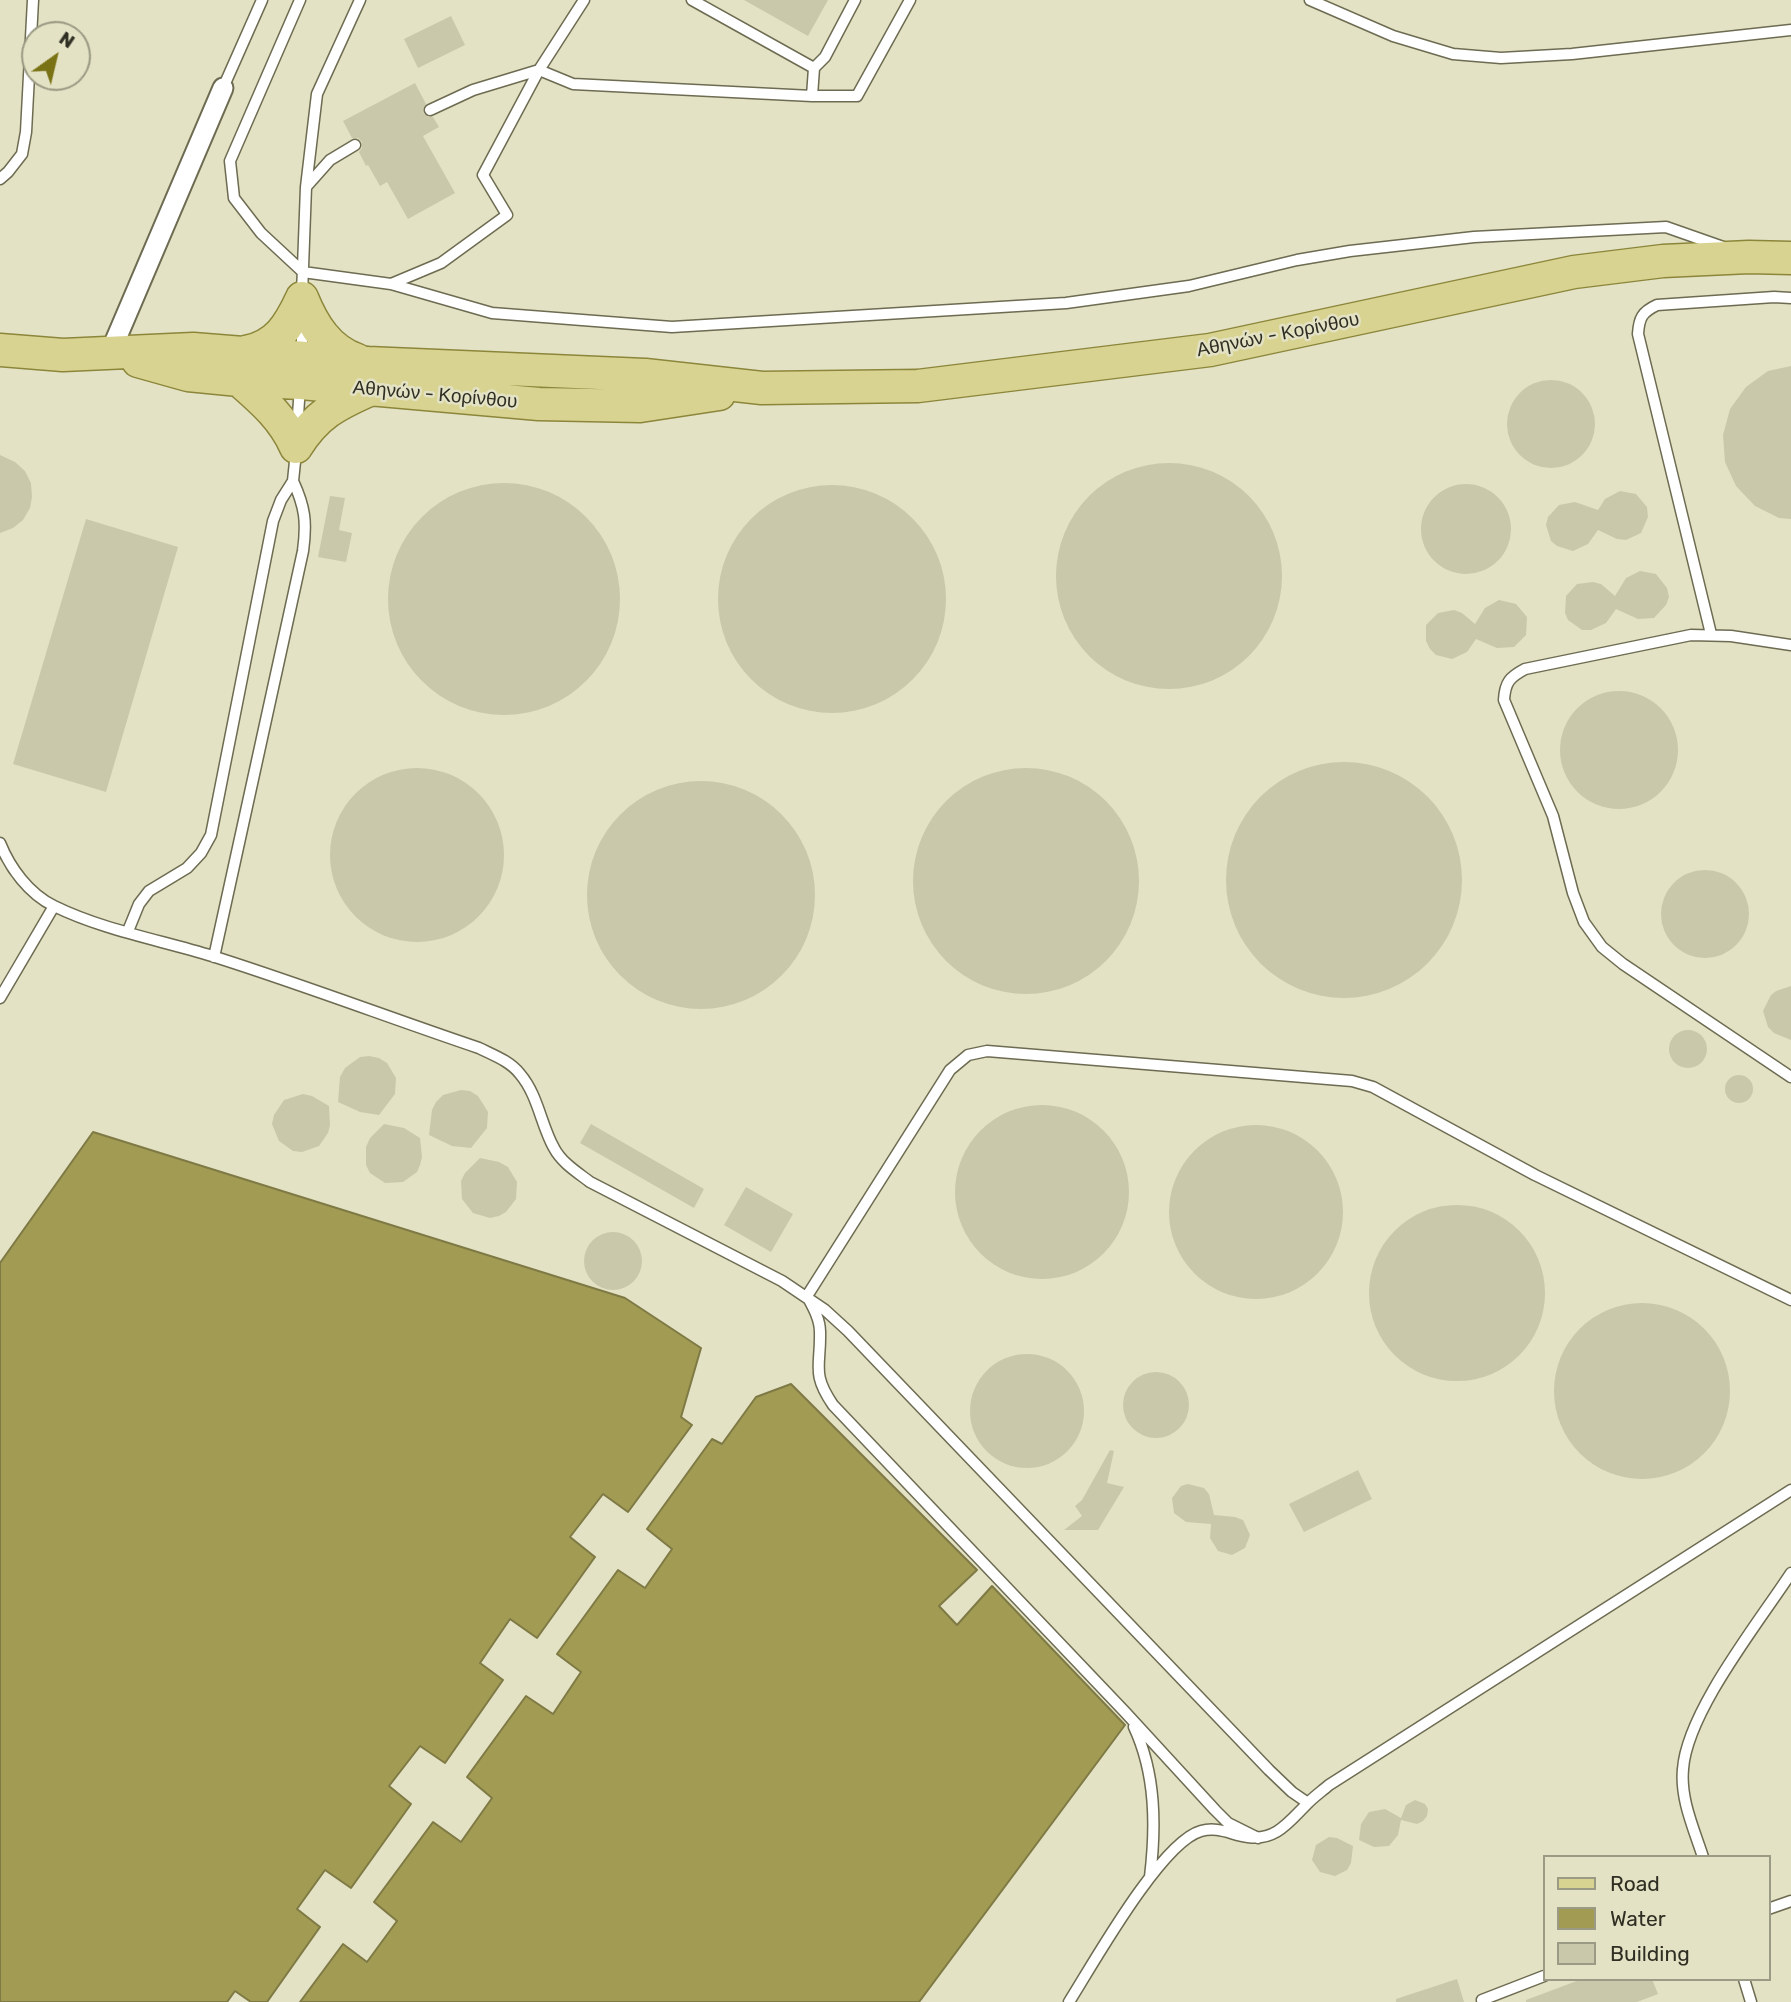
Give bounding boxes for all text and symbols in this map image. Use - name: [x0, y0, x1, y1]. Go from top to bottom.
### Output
- north arrow: [21, 21, 91, 91]
- text: N: [55, 26, 79, 53]
- street label: Αθηνών - Κορίνθου: [1195, 308, 1361, 362]
- street label: Αθηνών - Κορίνθου: [352, 376, 518, 414]
- legend: [1542, 1855, 1770, 1981]
- text: Road: [1610, 1871, 1660, 1896]
- text: Water: [1610, 1906, 1666, 1931]
- text: Building: [1610, 1941, 1690, 1966]

